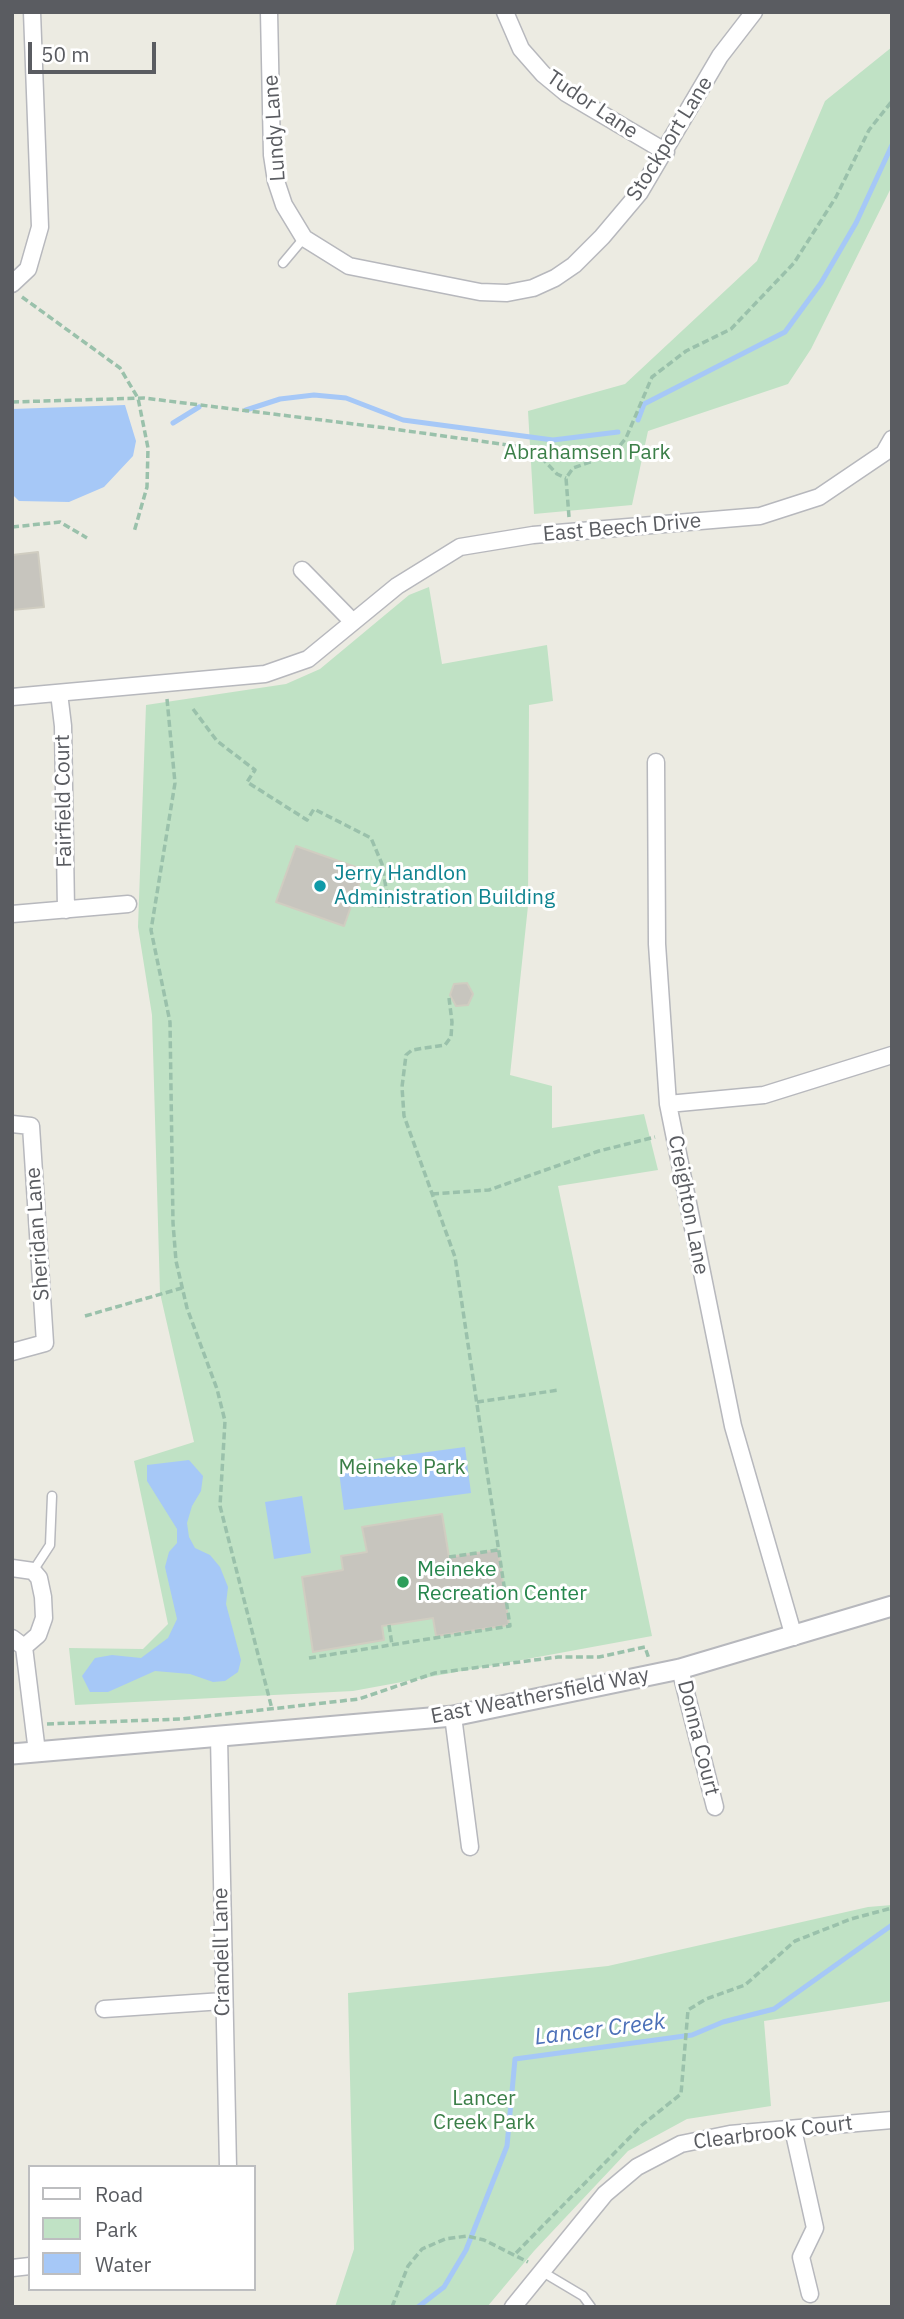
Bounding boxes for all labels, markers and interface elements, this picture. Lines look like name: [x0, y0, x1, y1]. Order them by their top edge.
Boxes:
scale bar: [32, 28, 159, 72]
text: 50 m: [41, 40, 90, 68]
street label: Tudor Lane: [542, 65, 642, 145]
street label: Stockport Lane: [622, 72, 718, 206]
street label: Lundy Lane: [259, 74, 291, 182]
park label: Abrahamsen Park: [503, 440, 671, 466]
street label: East Beech Drive: [542, 509, 702, 547]
street label: Fairfield Court: [50, 734, 78, 868]
place label: Jerry Handlon Administration Building: [334, 861, 555, 911]
marker: Jerry Handlon Administration Building: [312, 878, 328, 894]
street label: Creighton Lane: [662, 1133, 714, 1277]
street label: Sheridan Lane: [21, 1166, 55, 1302]
park label: Meineke Park: [339, 1455, 465, 1481]
place label: Meineke Recreation Center: [417, 1557, 587, 1607]
marker: Meineke Recreation Center: [395, 1574, 411, 1590]
street label: East Weathersfield Way: [429, 1662, 651, 1730]
street label: Donna Court: [672, 1678, 724, 1798]
street label: Crandell Lane: [208, 1887, 236, 2017]
water label: Lancer Creek: [533, 2008, 667, 2052]
park label: Lancer Creek Park: [433, 2086, 535, 2136]
street label: Clearbrook Court: [692, 2111, 854, 2155]
legend: [28, 2165, 256, 2291]
text: Road: [95, 2180, 143, 2208]
text: Park: [95, 2215, 138, 2243]
text: Water: [95, 2250, 151, 2278]

